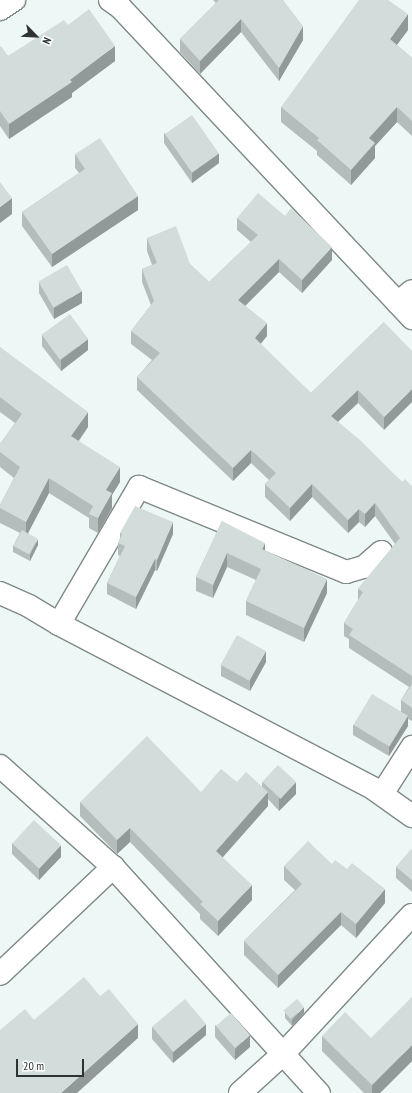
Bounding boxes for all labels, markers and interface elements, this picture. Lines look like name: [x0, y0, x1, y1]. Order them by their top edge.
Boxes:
north arrow: [16, 16, 56, 56]
text: N: [39, 35, 55, 46]
scale bar: [18, 1051, 86, 1077]
text: 20 m: [23, 1058, 44, 1073]

